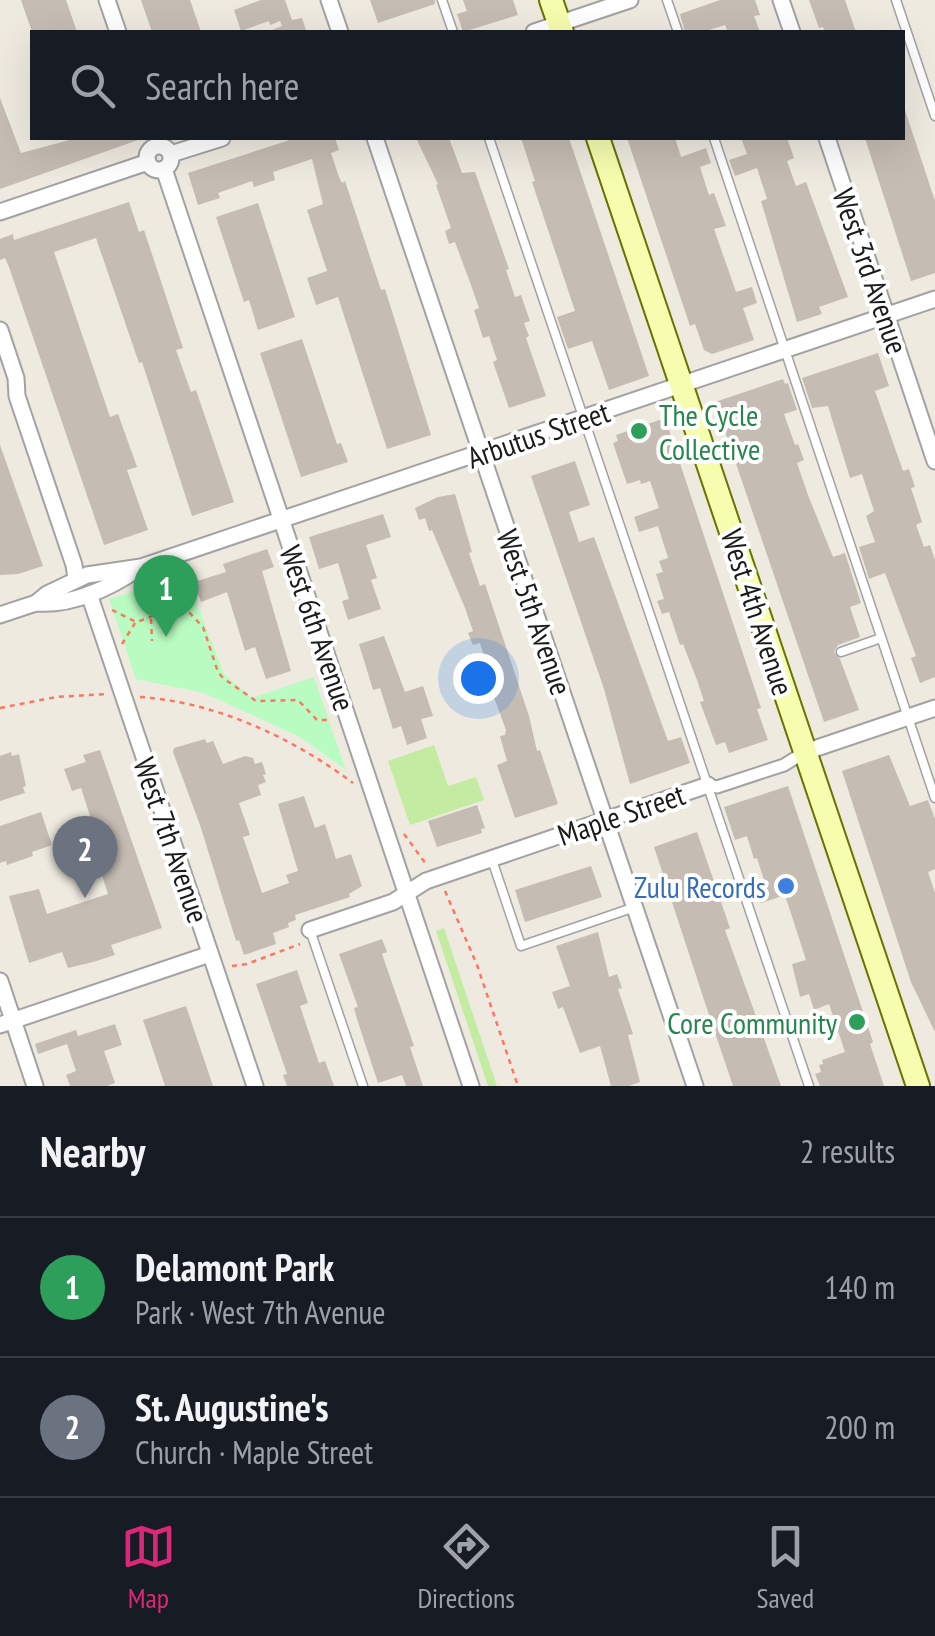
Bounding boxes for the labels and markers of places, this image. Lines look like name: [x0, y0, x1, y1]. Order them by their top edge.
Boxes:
place label: The Cycle Collective: [659, 395, 760, 468]
marker: The Cycle Collective: [628, 420, 650, 442]
pin: 1: [134, 554, 198, 637]
pin: 2: [52, 816, 118, 898]
place label: Zulu Records: [634, 867, 766, 906]
marker: Zulu Records: [775, 875, 797, 897]
place label: Core Community: [667, 1003, 838, 1042]
marker: Core Community: [846, 1011, 868, 1033]

